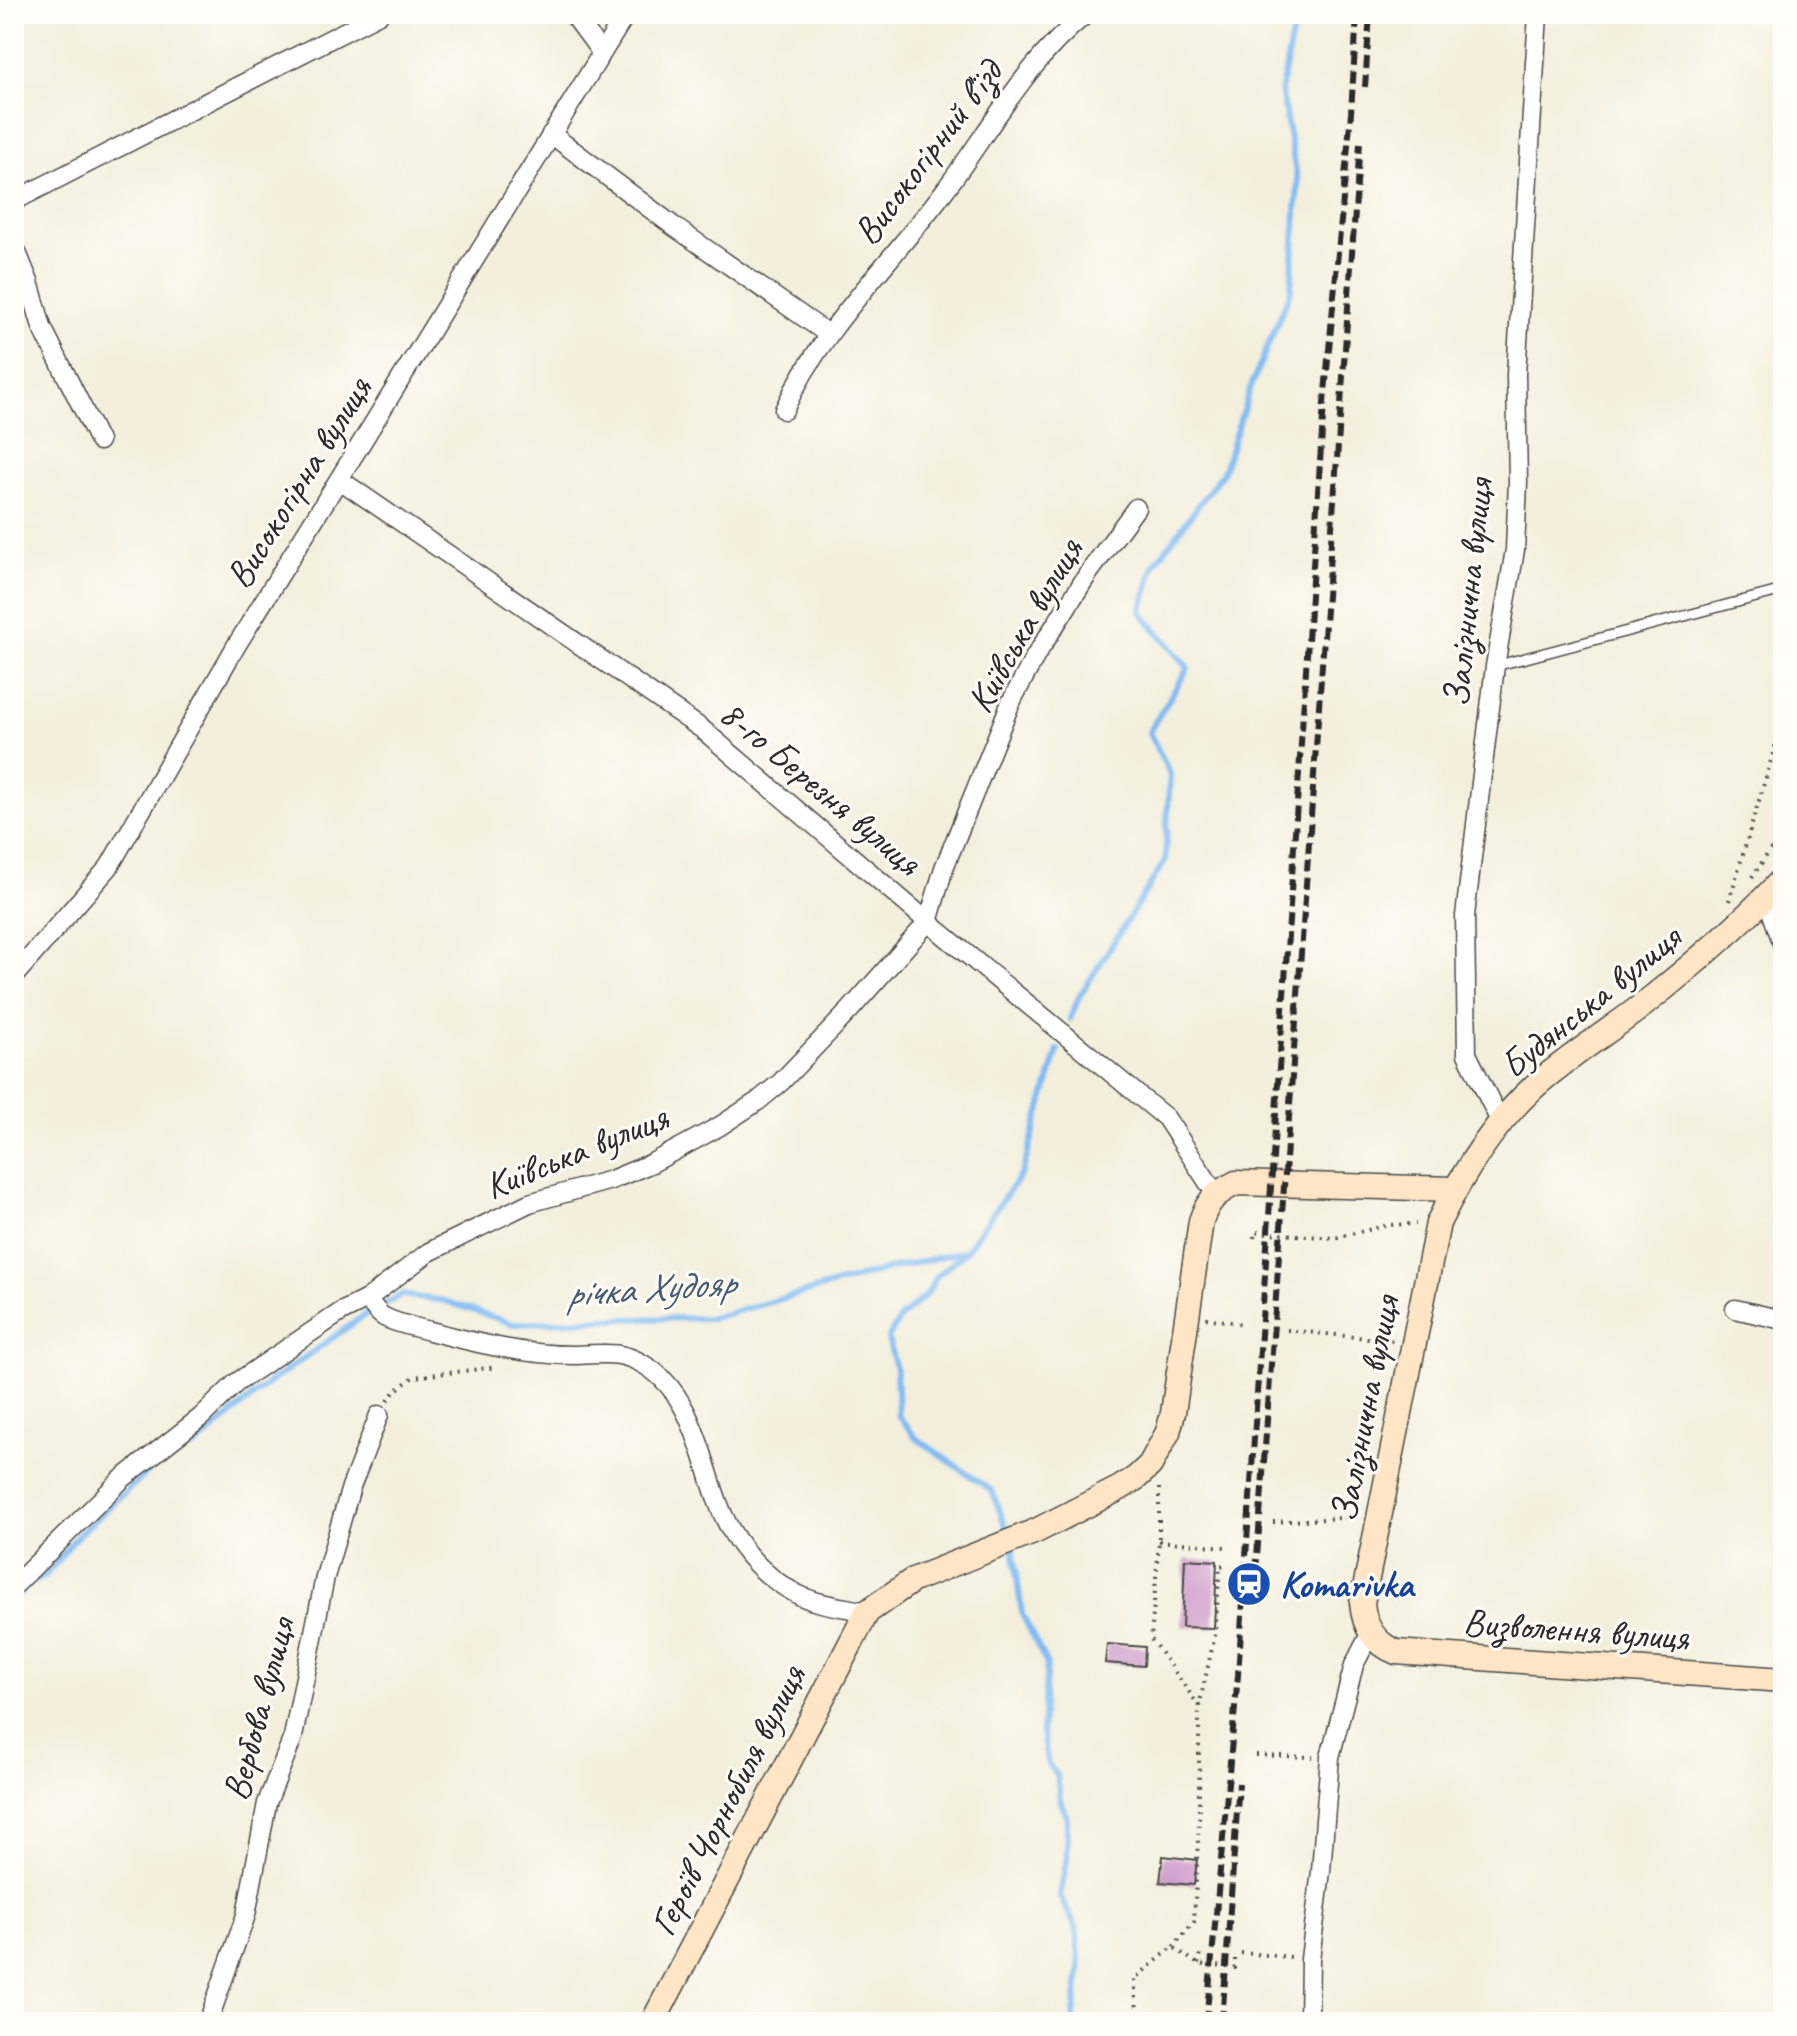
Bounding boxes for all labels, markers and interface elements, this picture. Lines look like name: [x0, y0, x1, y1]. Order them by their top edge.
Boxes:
street label: Високогірний в'їзд: [843, 48, 1014, 254]
street label: Високогірна вулиця: [215, 367, 383, 596]
street label: Залізнична вулиця: [1432, 474, 1503, 709]
street label: Київська вулиця: [956, 529, 1094, 721]
street label: 8-го Березня вулиця: [710, 689, 932, 886]
street label: Будянська вулиця: [1490, 912, 1692, 1089]
street label: Київська вулиця: [478, 1093, 676, 1209]
water label: річка Худояр: [563, 1257, 741, 1319]
street label: Залізнична вулиця: [1320, 1289, 1410, 1526]
station icon: Komarivka: [1225, 1560, 1273, 1608]
place label: Komarivka: [1280, 1561, 1416, 1608]
street label: Визволення вулиця: [1462, 1598, 1691, 1661]
street label: Вербова вулиця: [212, 1610, 306, 1805]
street label: Героїв Чорнобиля вулиця: [639, 1656, 816, 1943]

